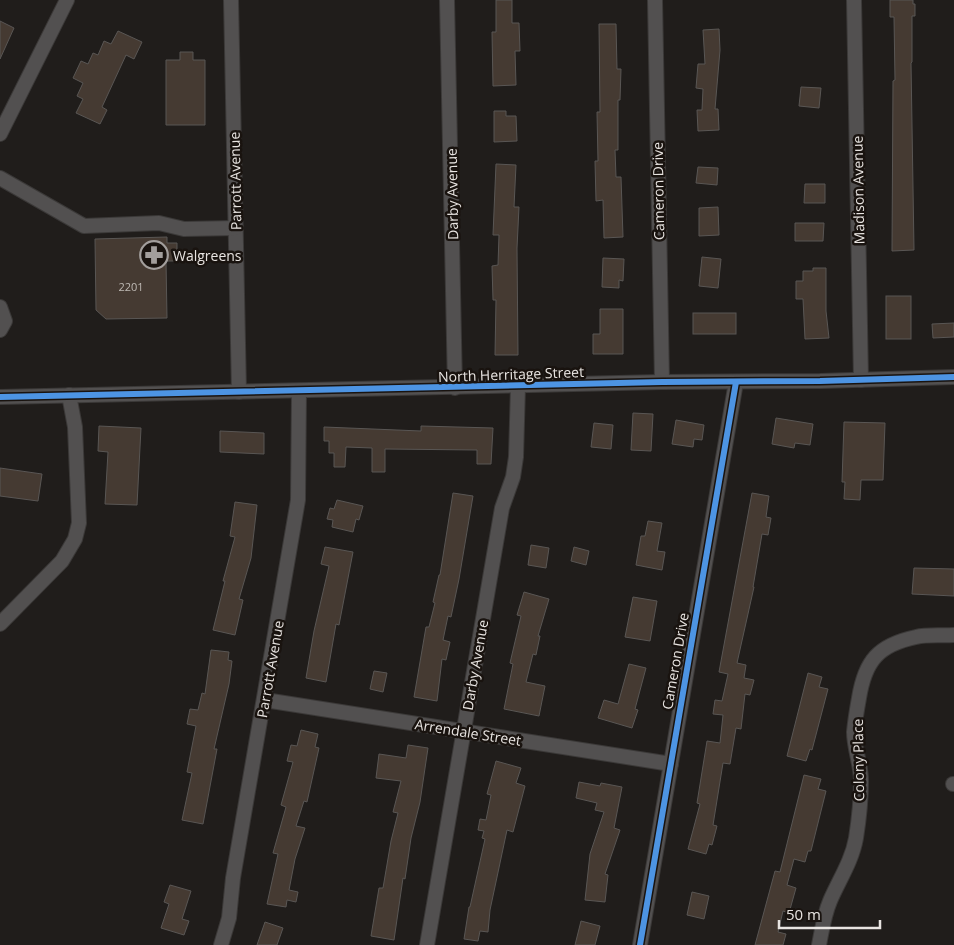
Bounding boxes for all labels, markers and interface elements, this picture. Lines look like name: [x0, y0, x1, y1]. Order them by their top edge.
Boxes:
street label: Parrott Avenue: [225, 131, 245, 230]
street label: Madison Avenue: [848, 135, 868, 244]
street label: Cameron Drive: [648, 142, 668, 240]
street label: Darby Avenue: [442, 148, 462, 240]
pharmacy icon: Walgreens: [139, 240, 169, 270]
place label: Walgreens: [173, 246, 242, 265]
house number: 2201: [118, 279, 144, 294]
street label: North Herritage Street: [438, 362, 584, 386]
street label: Cameron Drive: [657, 611, 693, 711]
street label: Darby Avenue: [458, 618, 492, 712]
street label: Parrott Avenue: [252, 619, 288, 719]
street label: Arrendale Street: [414, 714, 522, 750]
street label: Colony Place: [848, 718, 868, 802]
scale bar: [779, 898, 880, 930]
text: 50 m: [786, 904, 821, 924]

